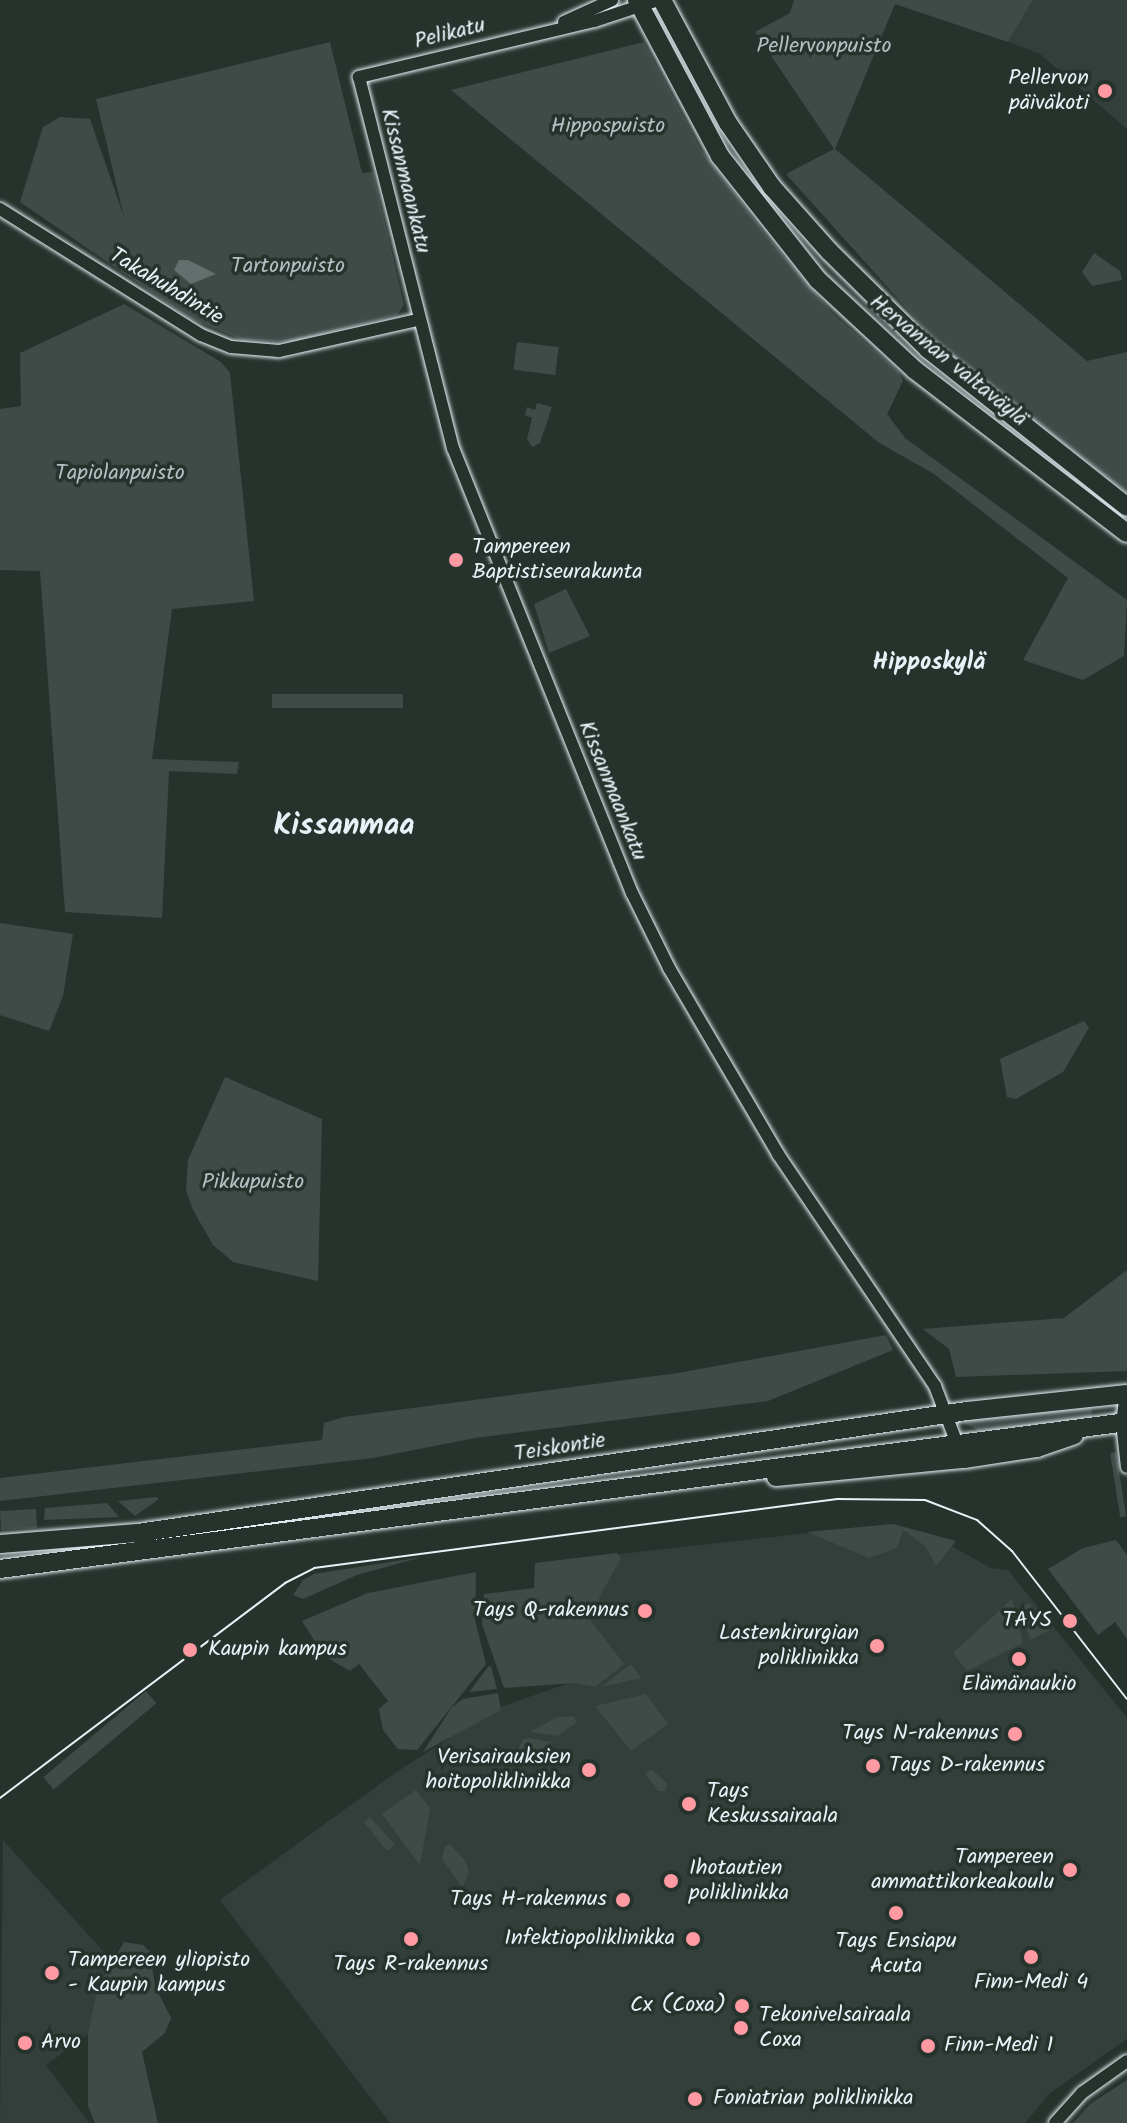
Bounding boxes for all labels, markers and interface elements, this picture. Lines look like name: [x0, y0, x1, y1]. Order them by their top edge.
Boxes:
street label: Pelikatu: [412, 12, 488, 56]
park label: Pellervonpuisto: [757, 34, 891, 60]
place label: Pellervon päiväkoti: [1008, 65, 1089, 116]
marker: Pellervon päiväkoti: [1096, 82, 1114, 100]
street label: Kissanmaankatu: [374, 106, 436, 256]
park label: Hippospuisto: [551, 114, 665, 140]
street label: Takahuhdintie: [104, 243, 228, 331]
park label: Tartonpuisto: [231, 254, 345, 280]
street label: Hervannan valtaväylä: [864, 289, 1032, 433]
park label: Tapiolanpuisto: [55, 461, 185, 487]
place label: Tampereen Baptistiseurakunta: [472, 534, 643, 586]
marker: Tampereen Baptistiseurakunta: [447, 551, 465, 569]
district label: Hipposkylä: [873, 649, 985, 677]
street label: Kissanmaankatu: [572, 717, 652, 865]
district label: Kissanmaa: [274, 808, 414, 844]
park label: Pikkupuisto: [202, 1170, 304, 1196]
street label: Teiskontie: [513, 1428, 607, 1468]
place label: Tays Q-rakennus: [473, 1598, 629, 1624]
marker: Tays Q-rakennus: [636, 1602, 654, 1620]
place label: TAYS: [1003, 1608, 1052, 1634]
marker: TAYS: [1059, 1610, 1081, 1632]
place label: Lastenkirurgian poliklinikka: [719, 1620, 859, 1672]
marker: Lastenkirurgian poliklinikka: [866, 1635, 888, 1657]
place label: Kaupin kampus: [208, 1637, 347, 1663]
marker: Kaupin kampus: [179, 1639, 201, 1661]
marker: Elämänaukio: [1010, 1650, 1028, 1668]
place label: Elämänaukio: [962, 1672, 1076, 1698]
place label: Tays N-rakennus: [842, 1721, 999, 1747]
marker: Tays N-rakennus: [1006, 1725, 1024, 1743]
place label: Verisairauksien hoitopoliklinikka: [426, 1744, 571, 1796]
place label: Tays D-rakennus: [889, 1753, 1045, 1779]
marker: Tays D-rakennus: [864, 1757, 882, 1775]
marker: Verisairauksien hoitopoliklinikka: [578, 1759, 600, 1781]
place label: Tays Keskussairaala: [707, 1778, 838, 1830]
marker: Tays Keskussairaala: [678, 1793, 700, 1815]
place label: Tampereen ammattikorkeakoulu: [871, 1844, 1054, 1896]
place label: Ihotautien poliklinikka: [689, 1855, 789, 1906]
marker: Tampereen ammattikorkeakoulu: [1061, 1861, 1079, 1879]
marker: Ihotautien poliklinikka: [660, 1870, 682, 1892]
place label: Tays H-rakennus: [450, 1887, 607, 1913]
marker: Tays H-rakennus: [614, 1891, 632, 1909]
marker: Tays Ensiapu Acuta: [885, 1902, 907, 1924]
place label: Infektiopoliklinikka: [504, 1926, 675, 1952]
marker: Infektiopoliklinikka: [682, 1928, 704, 1950]
place label: Tays Ensiapu Acuta: [835, 1928, 957, 1980]
marker: Tays R-rakennus: [402, 1930, 420, 1948]
place label: Tampereen yliopisto - Kaupin kampus: [68, 1947, 250, 1998]
marker: Finn-Medi 4: [1022, 1948, 1040, 1966]
place label: Tays R-rakennus: [334, 1952, 488, 1978]
marker: Tampereen yliopisto - Kaupin kampus: [43, 1964, 61, 1982]
place label: Finn-Medi 4: [974, 1970, 1088, 1996]
place label: Cx (Coxa): [630, 1993, 726, 2019]
marker: Cx (Coxa): [733, 1997, 751, 2015]
place label: Tekonivelsairaala Coxa: [759, 2002, 911, 2054]
marker: Tekonivelsairaala Coxa: [730, 2017, 752, 2039]
place label: Arvo: [41, 2030, 81, 2056]
place label: Finn-Medi 1: [944, 2033, 1053, 2059]
marker: Arvo: [16, 2034, 34, 2052]
marker: Finn-Medi 1: [919, 2037, 937, 2055]
place label: Foniatrian poliklinikka: [713, 2086, 914, 2112]
marker: Foniatrian poliklinikka: [684, 2088, 706, 2110]

